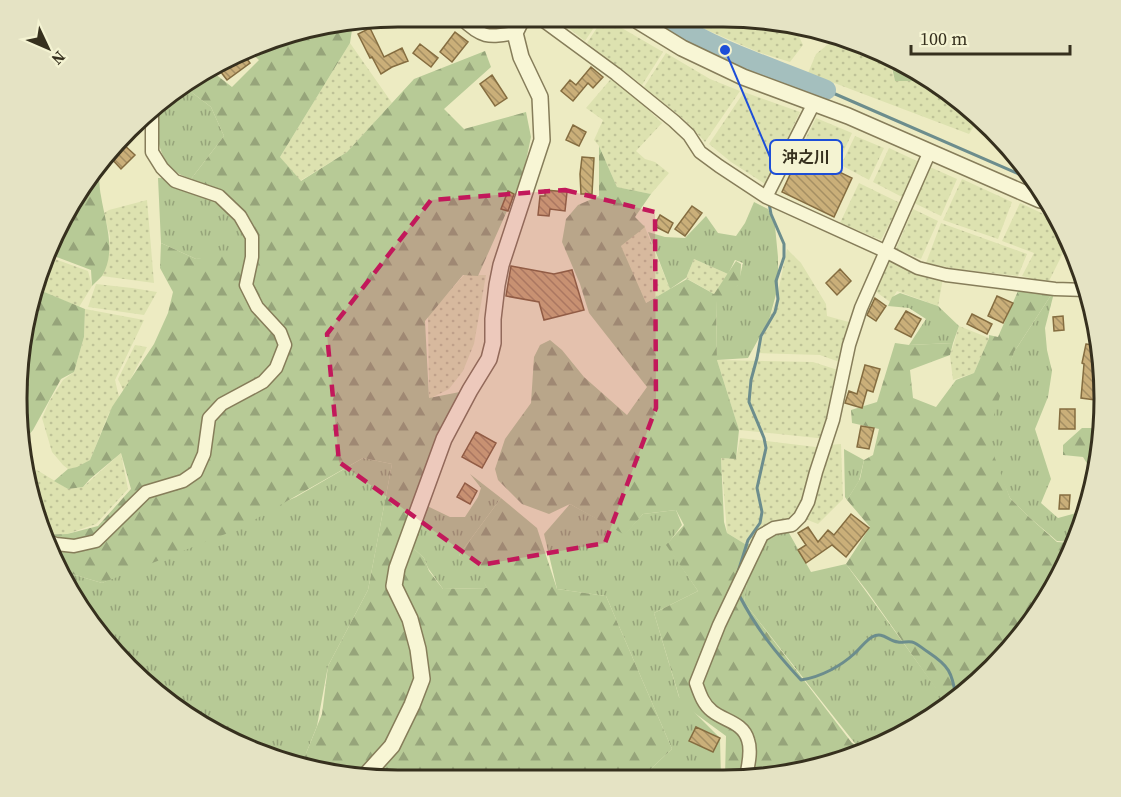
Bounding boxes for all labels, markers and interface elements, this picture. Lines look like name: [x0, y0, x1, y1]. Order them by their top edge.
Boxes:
north arrow: [18, 18, 78, 78]
scale bar: [911, 18, 1070, 56]
text: 100 m: [920, 26, 967, 51]
text: N: [47, 47, 71, 71]
callout: 沖之川: [770, 140, 842, 174]
text: 沖之川: [782, 146, 830, 168]

